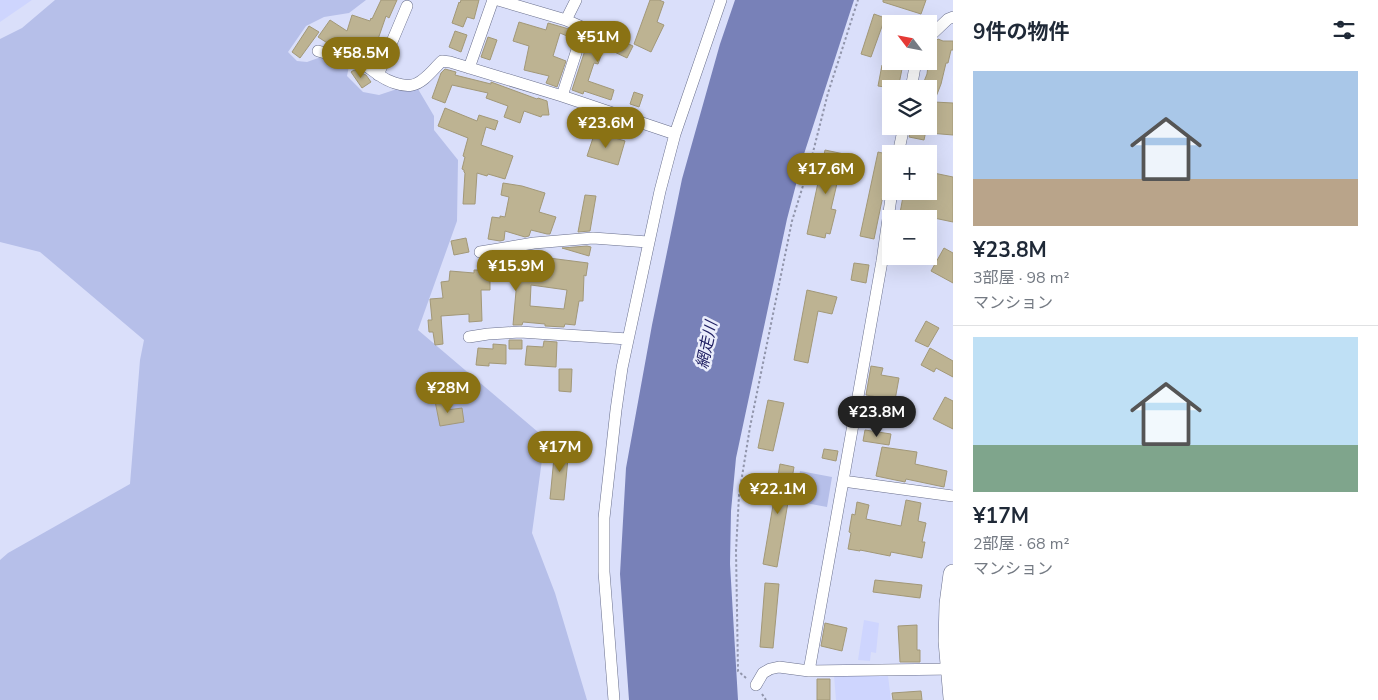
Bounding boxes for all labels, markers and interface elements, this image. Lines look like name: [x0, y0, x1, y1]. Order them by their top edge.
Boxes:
north arrow: [882, 15, 938, 70]
map controls: [882, 15, 937, 265]
icon: filters: [1330, 16, 1358, 44]
text: 9件の物件: [973, 18, 1070, 46]
pin: ¥51M: [568, 20, 628, 63]
text: ¥51M: [577, 26, 619, 48]
pin: ¥58.5M: [320, 36, 402, 79]
text: ¥58.5M: [333, 42, 389, 64]
button: layers: [882, 80, 937, 135]
icon: home: [1121, 104, 1211, 194]
pin: ¥23.6M: [565, 106, 647, 149]
text: ¥23.6M: [578, 112, 634, 134]
button: +: [882, 145, 937, 200]
pin: ¥17.6M: [785, 152, 867, 195]
text: ¥17.6M: [798, 158, 854, 180]
button: −: [882, 210, 937, 265]
text: ¥23.8M: [973, 236, 1047, 264]
pin: ¥15.9M: [475, 250, 557, 292]
text: ¥15.9M: [488, 255, 544, 277]
text: 3部屋 · 98 m²: [973, 267, 1070, 289]
text: マンション: [973, 292, 1053, 314]
water label: 網走川: [691, 317, 723, 371]
icon: home: [1121, 369, 1211, 459]
pin: ¥28M: [418, 372, 478, 414]
text: ¥28M: [427, 377, 469, 399]
pin: ¥23.8M: [836, 396, 918, 438]
text: ¥23.8M: [849, 401, 905, 423]
pin: ¥17M: [530, 430, 590, 473]
text: ¥17M: [539, 436, 581, 458]
pin: ¥22.1M: [737, 472, 819, 515]
text: ¥22.1M: [750, 478, 806, 500]
text: ¥17M: [973, 502, 1029, 530]
text: 2部屋 · 68 m²: [973, 533, 1070, 555]
text: マンション: [973, 558, 1053, 580]

